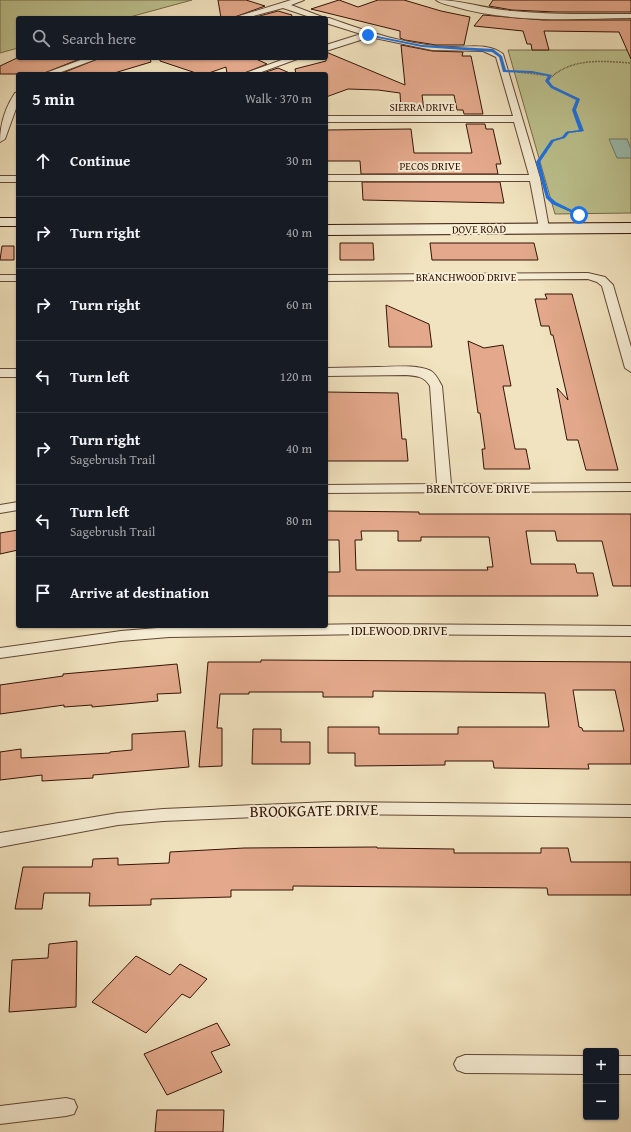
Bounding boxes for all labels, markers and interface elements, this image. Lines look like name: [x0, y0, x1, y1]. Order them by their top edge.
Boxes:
search box: [16, 16, 328, 60]
route end: [359, 26, 377, 44]
icon: search: [30, 27, 52, 49]
text: Search here: [62, 28, 136, 49]
text: 5 min: [32, 86, 74, 111]
text: Walk · 370 m: [245, 89, 312, 108]
street label: SIERRA DRIVE: [389, 99, 455, 115]
icon: ahead: [32, 150, 54, 172]
text: Continue: [70, 150, 131, 171]
text: 30 m: [286, 151, 312, 170]
street label: PECOS DRIVE: [399, 158, 461, 174]
route start: [570, 206, 588, 224]
street label: DOVE ROAD: [452, 221, 507, 237]
icon: right: [32, 222, 54, 244]
text: Turn right: [70, 222, 141, 243]
text: 40 m: [286, 223, 312, 242]
street label: BRANCHWOOD DRIVE: [416, 269, 517, 285]
icon: right: [32, 294, 54, 316]
text: Turn right: [70, 294, 141, 315]
text: 60 m: [286, 295, 312, 314]
icon: left: [32, 366, 54, 388]
text: Turn left: [70, 366, 129, 387]
text: 120 m: [280, 367, 312, 386]
text: Turn right: [70, 429, 141, 450]
icon: right: [32, 438, 54, 460]
text: 40 m: [286, 439, 312, 458]
text: Sagebrush Trail: [70, 450, 155, 469]
street label: BRENTCOVE DRIVE: [426, 479, 531, 498]
text: Turn left: [70, 501, 129, 522]
icon: left: [32, 510, 54, 532]
text: 80 m: [286, 511, 312, 530]
text: Sagebrush Trail: [70, 522, 155, 541]
icon: arrive: [32, 582, 54, 604]
text: Arrive at destination: [70, 582, 209, 603]
street label: IDLEWOOD DRIVE: [351, 621, 448, 640]
street label: BROOKGATE DRIVE: [250, 797, 378, 823]
map controls: [583, 1048, 619, 1120]
button: +: [583, 1048, 619, 1084]
button: −: [583, 1084, 619, 1120]

